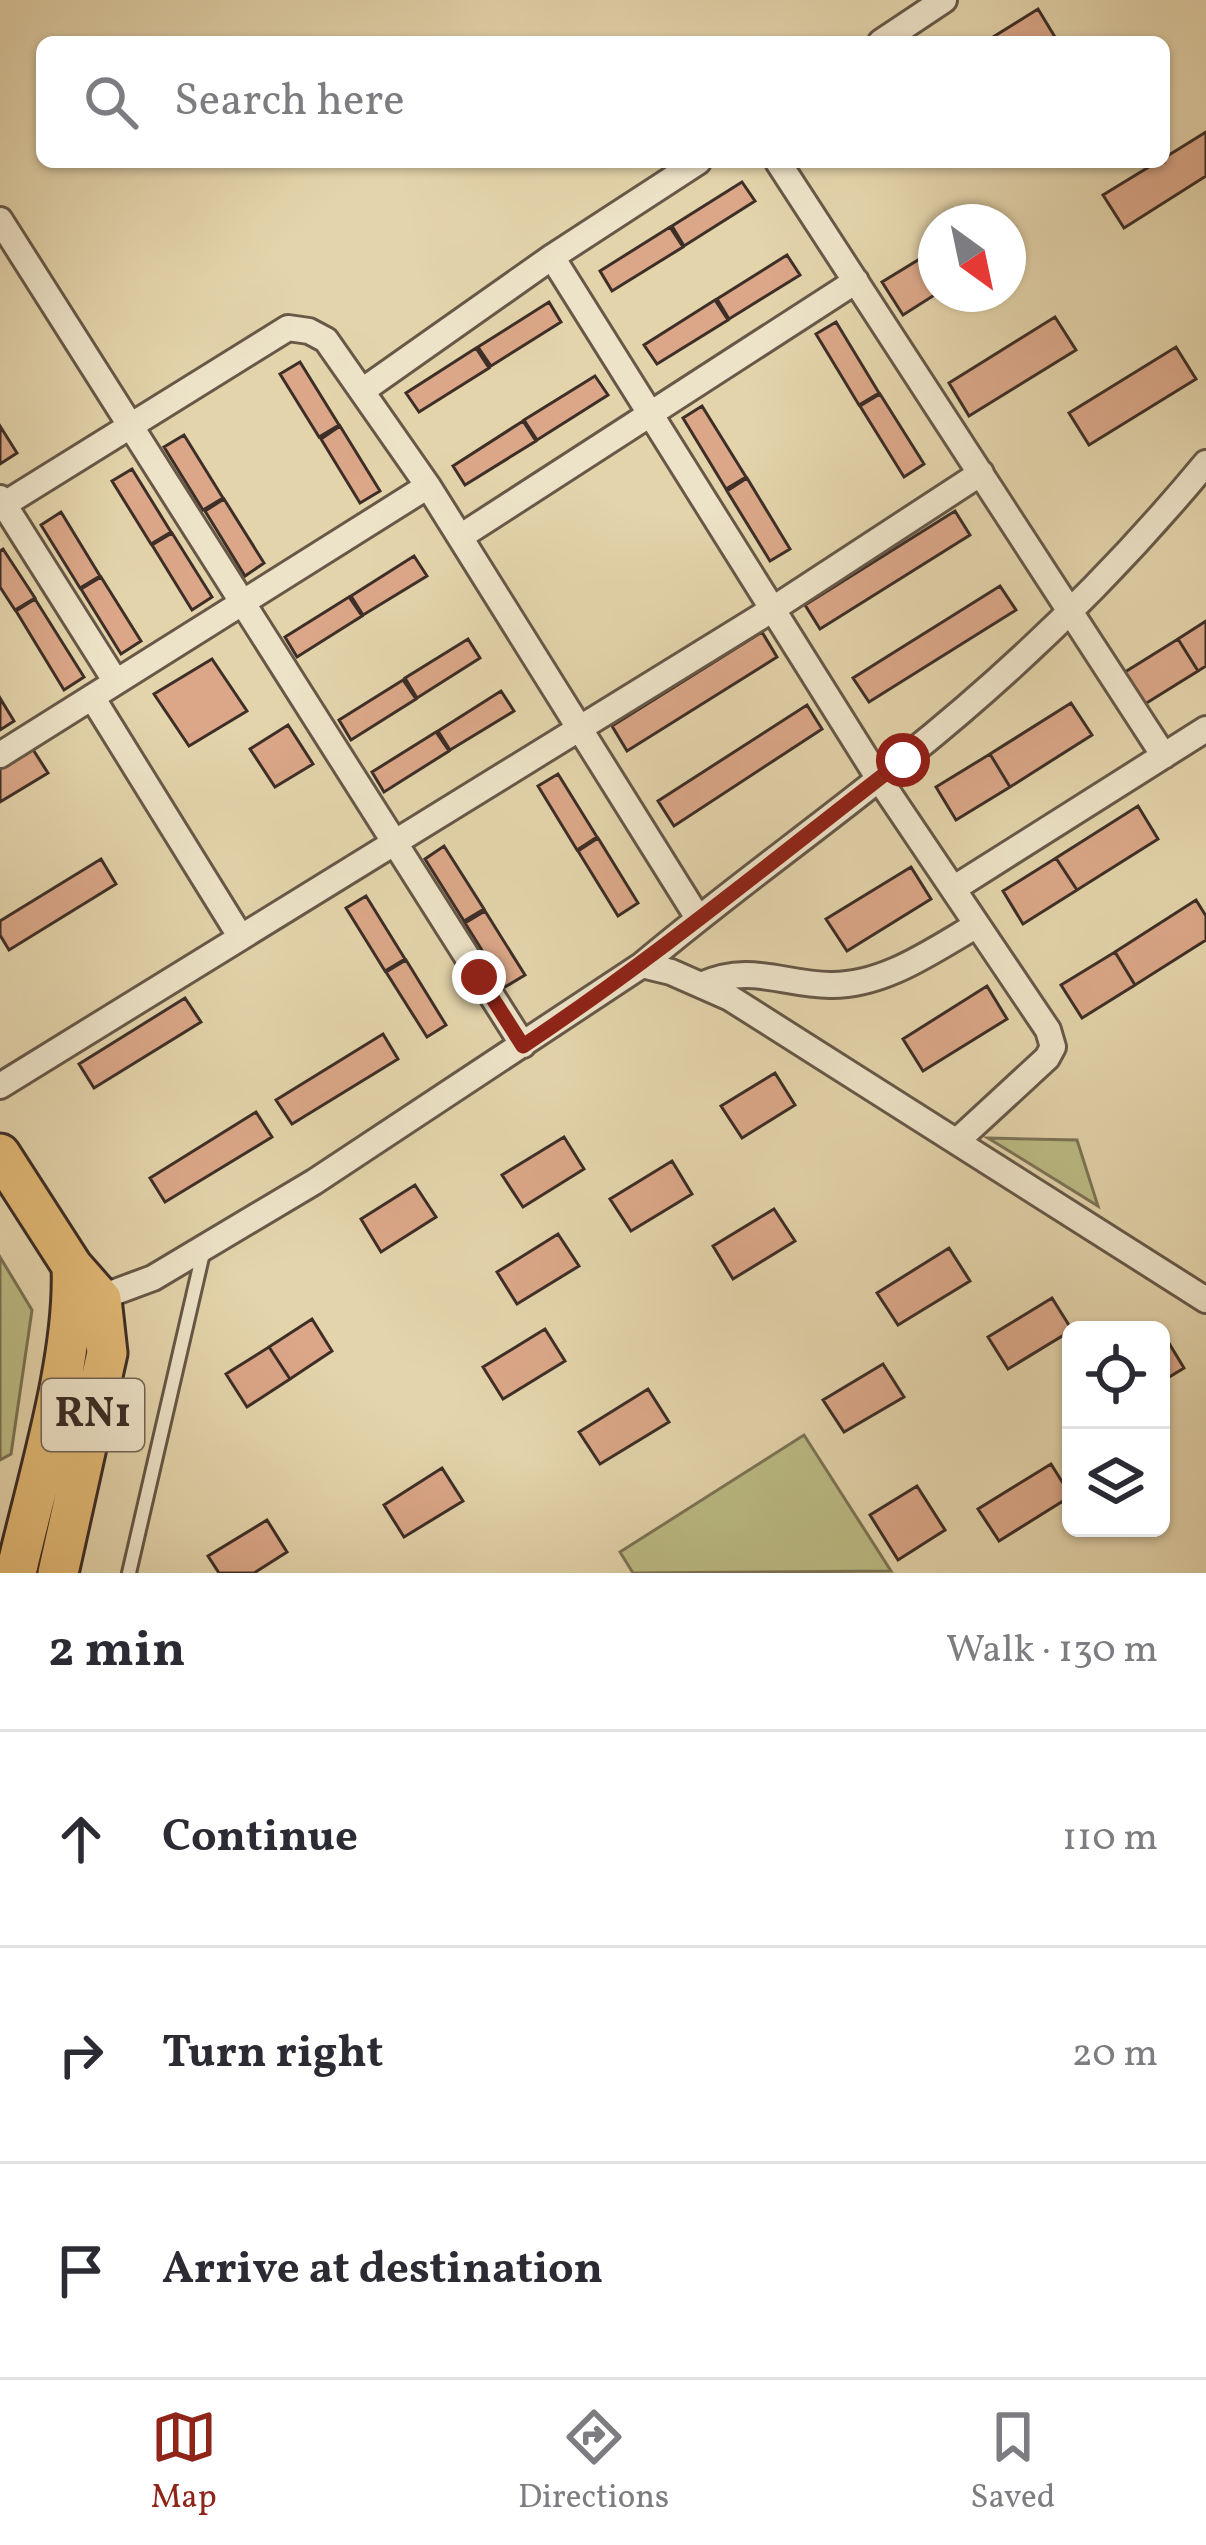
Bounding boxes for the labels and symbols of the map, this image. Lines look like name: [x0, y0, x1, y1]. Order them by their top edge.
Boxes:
north arrow: [918, 204, 1026, 312]
route start: [876, 733, 930, 787]
route end: [452, 950, 506, 1004]
road number: RN1: [42, 1379, 144, 1451]

